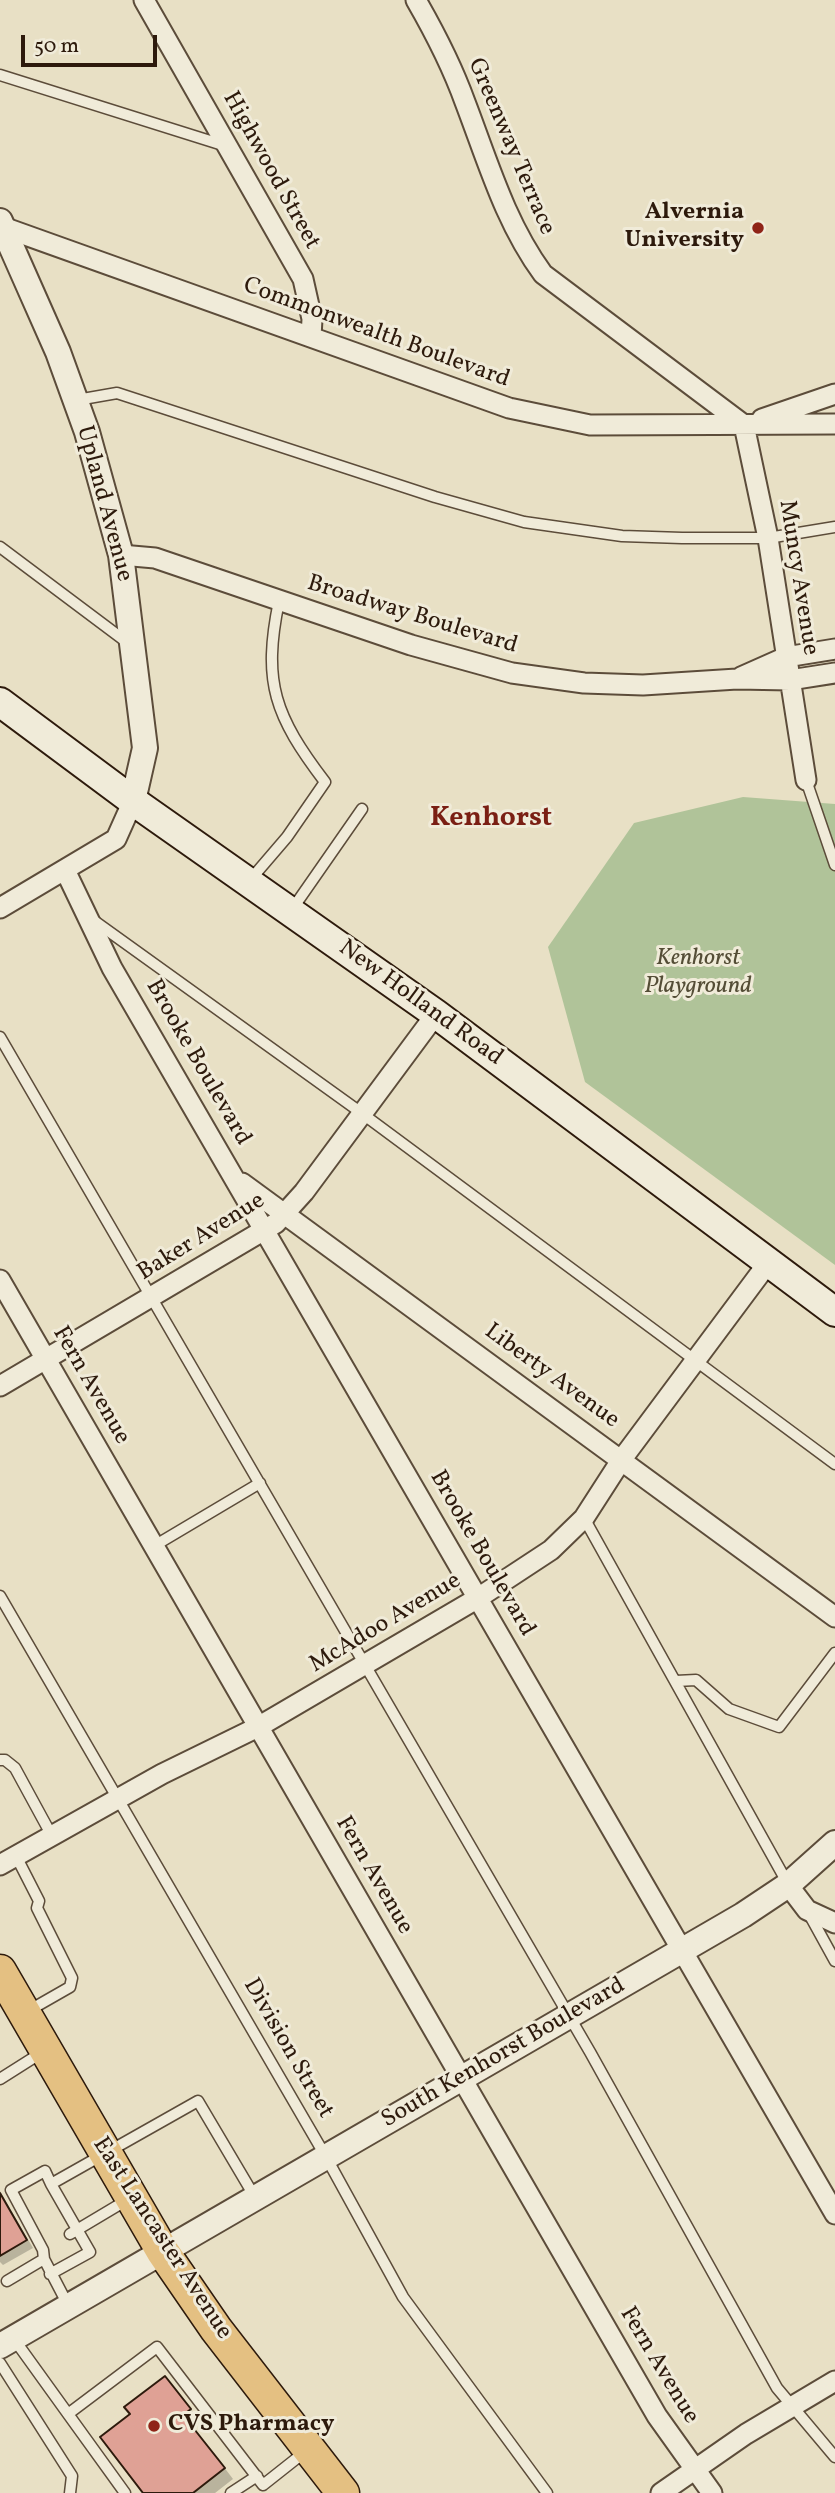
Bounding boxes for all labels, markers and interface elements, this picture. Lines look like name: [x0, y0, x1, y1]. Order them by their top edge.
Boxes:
scale bar: [24, 21, 161, 65]
text: 50 m: [34, 32, 79, 61]
street label: Greenway Terrace: [460, 54, 560, 240]
street label: Highwood Street: [215, 87, 325, 255]
place label: Alvernia University: [625, 200, 744, 256]
marker: Alvernia University: [750, 220, 766, 236]
street label: Commonwealth Boulevard: [239, 272, 513, 396]
street label: Upland Avenue: [68, 423, 138, 585]
street label: Muncy Avenue: [771, 498, 823, 658]
street label: Broadway Boulevard: [303, 570, 521, 662]
district label: Kenhorst: [430, 803, 552, 837]
street label: New Holland Road: [332, 935, 508, 1073]
park label: Kenhorst Playground: [644, 946, 752, 1002]
street label: Brooke Boulevard: [138, 975, 256, 1151]
street label: Baker Avenue: [133, 1188, 271, 1288]
street label: Liberty Avenue: [478, 1318, 624, 1436]
street label: Fern Avenue: [45, 1322, 135, 1450]
street label: Brooke Boulevard: [422, 1466, 540, 1642]
street label: McAdoo Avenue: [305, 1568, 467, 1680]
street label: Fern Avenue: [328, 1812, 418, 1940]
street label: South Kenhorst Boulevard: [377, 1972, 631, 2136]
street label: Division Street: [235, 1974, 339, 2124]
street label: East Lancaster Avenue: [85, 2132, 237, 2346]
street label: Fern Avenue: [612, 2302, 704, 2430]
place label: CVS Pharmacy: [168, 2412, 334, 2440]
marker: CVS Pharmacy: [146, 2418, 162, 2434]

